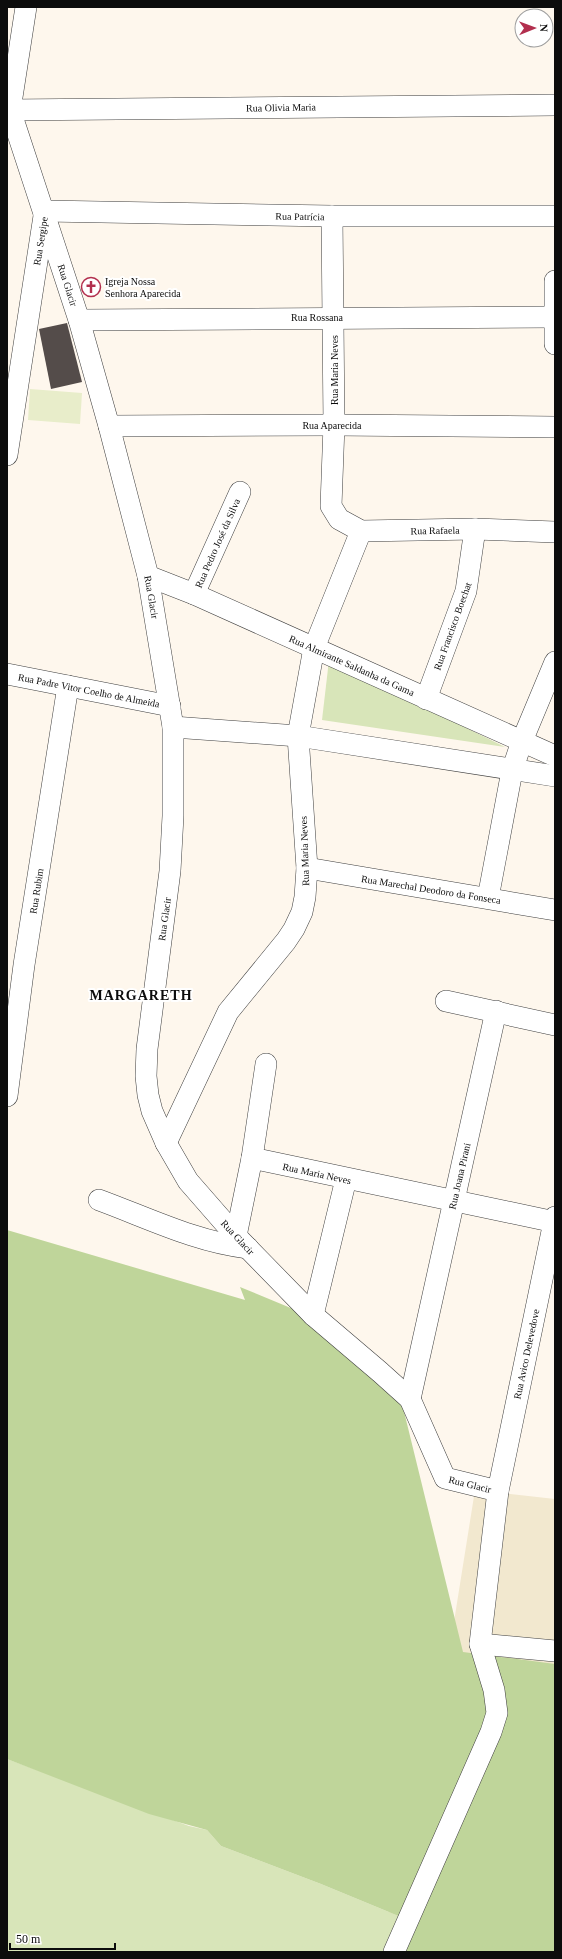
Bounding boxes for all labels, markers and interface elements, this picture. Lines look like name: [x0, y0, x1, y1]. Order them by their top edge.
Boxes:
north arrow: [514, 8, 554, 48]
text: N: [538, 24, 550, 32]
street label: Rua Olivia Maria: [246, 101, 317, 114]
street label: Rua Patrícia: [275, 211, 325, 222]
street label: Rua Sergipe: [31, 215, 50, 266]
street label: Rua Glacir: [56, 263, 80, 308]
church icon: Igreja Nossa Senhora Aparecida: [80, 276, 102, 298]
place label: Igreja Nossa Senhora Aparecida: [105, 276, 181, 299]
street label: Rua Rossana: [291, 312, 344, 323]
street label: Rua Maria Neves: [329, 335, 340, 405]
street label: Rua Aparecida: [302, 420, 362, 431]
street label: Rua Pedro José da Silva: [193, 496, 242, 590]
street label: Rua Rafaela: [410, 525, 460, 536]
street label: Rua Glacir: [142, 575, 161, 620]
street label: Rua Francisco Boechat: [431, 581, 474, 672]
street label: Rua Almirante Saldanha da Gama: [287, 633, 417, 698]
street label: Rua Padre Vitor Coelho de Almeida: [17, 671, 161, 710]
street label: Rua Maria Neves: [298, 816, 311, 886]
street label: Rua Rubim: [27, 867, 46, 915]
street label: Rua Marechal Deodoro da Fonseca: [360, 873, 502, 906]
street label: Rua Glacir: [156, 896, 173, 941]
district label: MARGARETH: [89, 988, 193, 1003]
street label: Rua Joana Pirani: [447, 1142, 473, 1210]
street label: Rua Maria Neves: [282, 1161, 352, 1186]
street label: Rua Glacir: [219, 1218, 257, 1258]
street label: Rua Avico Delevedove: [512, 1307, 542, 1400]
street label: Rua Glacir: [447, 1474, 493, 1495]
scale bar: [10, 1925, 115, 1951]
text: 50 m: [16, 1932, 41, 1946]

